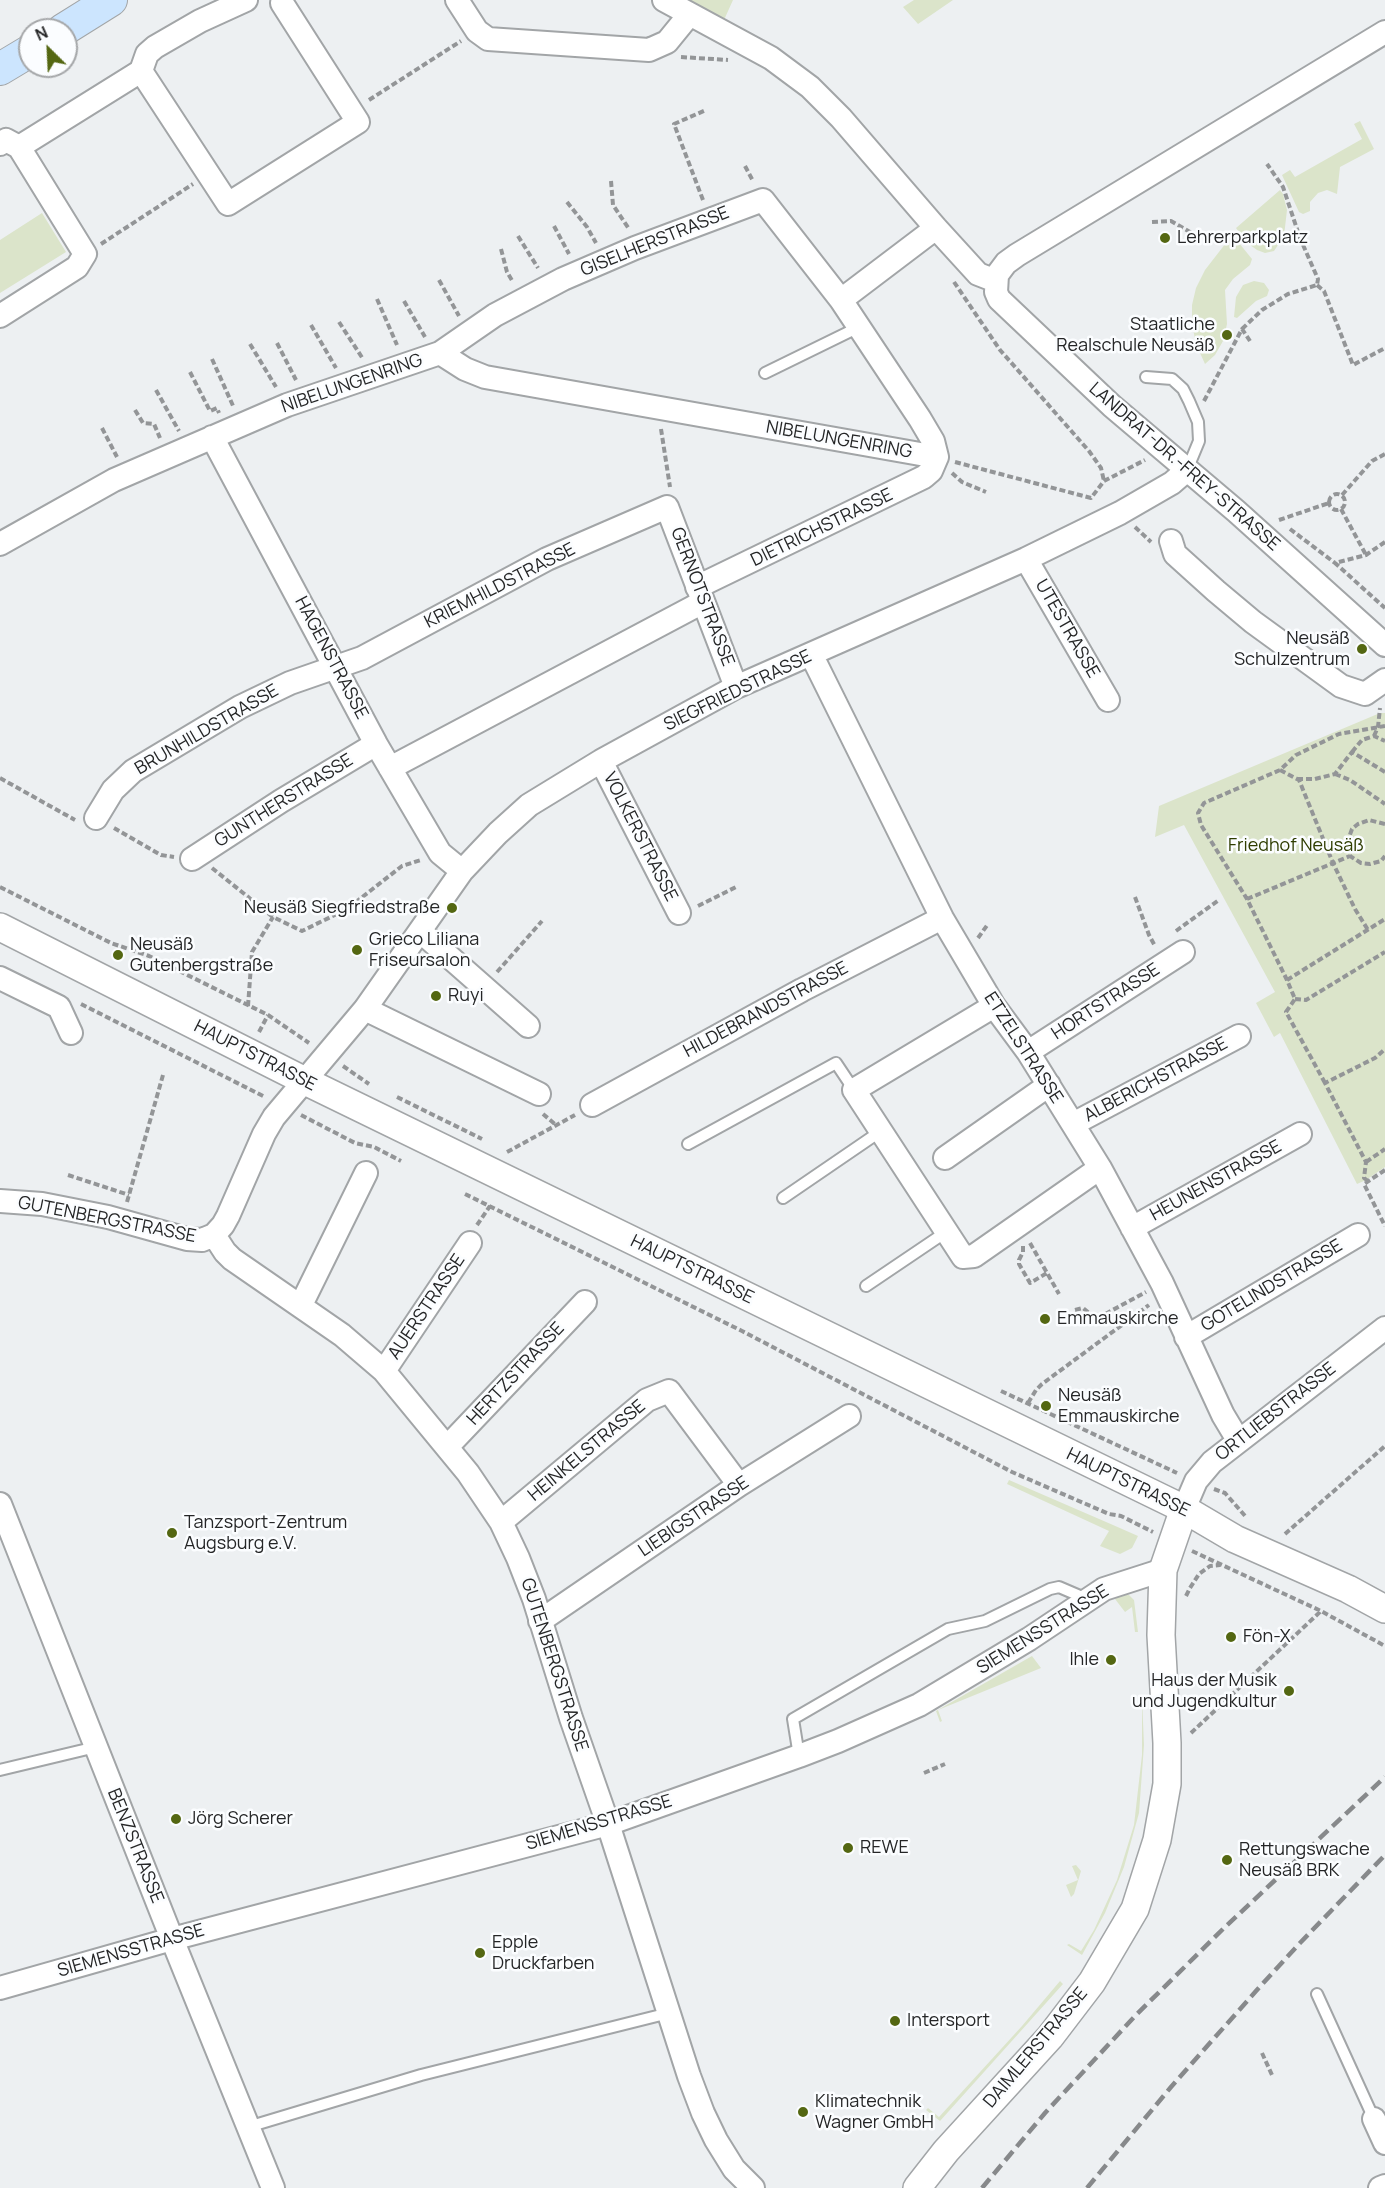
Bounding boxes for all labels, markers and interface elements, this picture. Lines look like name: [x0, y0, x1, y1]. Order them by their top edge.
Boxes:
north arrow: [18, 18, 78, 78]
text: N: [32, 21, 51, 46]
street label: GISELHERSTRASSE: [578, 202, 732, 282]
place label: Lehrerparkplatz: [1177, 227, 1308, 249]
marker: Lehrerparkplatz: [1158, 231, 1172, 245]
place label: Staatliche Realschule Neusäß: [1056, 314, 1215, 356]
marker: Staatliche Realschule Neusäß: [1220, 328, 1234, 342]
street label: NIBELUNGENRING: [279, 350, 425, 418]
street label: LANDRAT-DR.-FREY-STRASSE: [1084, 378, 1284, 556]
street label: NIBELUNGENRING: [764, 417, 914, 463]
street label: DIETRICHSTRASSE: [748, 484, 896, 572]
street label: GERNOTSTRASSE: [666, 525, 738, 669]
street label: KRIEMHILDSTRASSE: [421, 539, 579, 633]
street label: UTESTRASSE: [1030, 576, 1104, 682]
street label: HAGENSTRASSE: [290, 593, 372, 723]
place label: Neusäß Schulzentrum: [1234, 628, 1350, 670]
marker: Neusäß Schulzentrum: [1355, 642, 1369, 656]
street label: SIEGFRIEDSTRASSE: [661, 646, 815, 736]
street label: BRUNHILDSTRASSE: [131, 680, 283, 780]
street label: GUNTHERSTRASSE: [211, 750, 357, 852]
street label: VOLKERSTRASSE: [598, 769, 682, 905]
park label: Friedhof Neusäß: [1228, 835, 1364, 857]
place label: Neusäß Siegfriedstraße: [244, 897, 440, 919]
marker: Neusäß Siegfriedstraße: [445, 901, 459, 915]
place label: Grieco Liliana Friseursalon: [369, 929, 479, 972]
place label: Neusäß Gutenbergstraße: [130, 934, 273, 976]
marker: Grieco Liliana Friseursalon: [350, 943, 364, 957]
marker: Neusäß Gutenbergstraße: [111, 948, 125, 962]
street label: HILDEBRANDSTRASSE: [680, 957, 852, 1063]
street label: HORTSTRASSE: [1048, 959, 1164, 1045]
place label: Ruyi: [448, 985, 484, 1007]
street label: ETZELSTRASSE: [979, 988, 1067, 1108]
marker: Ruyi: [429, 989, 443, 1003]
street label: HAUPTSTRASSE: [190, 1016, 320, 1096]
street label: ALBERICHSTRASSE: [1080, 1033, 1232, 1127]
street label: HEUNENSTRASSE: [1146, 1136, 1286, 1226]
street label: GUTENBERGSTRASSE: [16, 1192, 198, 1248]
street label: HAUPTSTRASSE: [627, 1231, 757, 1309]
street label: GOTELINDSTRASSE: [1197, 1235, 1347, 1337]
street label: AUERSTRASSE: [384, 1250, 470, 1364]
place label: Emmauskirche: [1057, 1308, 1179, 1330]
marker: Emmauskirche: [1038, 1312, 1052, 1326]
street label: HERTZSTRASSE: [463, 1318, 569, 1430]
street label: ORTLIEBSTRASSE: [1212, 1358, 1340, 1466]
place label: Neusäß Emmauskirche: [1058, 1385, 1180, 1428]
street label: HEINKELSTRASSE: [524, 1396, 650, 1506]
marker: Neusäß Emmauskirche: [1039, 1399, 1053, 1413]
street label: HAUPTSTRASSE: [1063, 1444, 1193, 1522]
street label: LIEBIGSTRASSE: [635, 1472, 753, 1562]
place label: Tanzsport-Zentrum Augsburg e.V.: [184, 1512, 347, 1555]
marker: Tanzsport-Zentrum Augsburg e.V.: [165, 1526, 179, 1540]
street label: GUTENBERGSTRASSE: [516, 1576, 592, 1754]
street label: SIEMENSSTRASSE: [973, 1581, 1113, 1679]
place label: Fön-X: [1243, 1626, 1291, 1648]
marker: Fön-X: [1224, 1630, 1238, 1644]
place label: Ihle: [1069, 1649, 1099, 1671]
marker: Ihle: [1104, 1653, 1118, 1667]
place label: Haus der Musik und Jugendkultur: [1132, 1670, 1277, 1712]
marker: Haus der Musik und Jugendkultur: [1282, 1684, 1296, 1698]
street label: BENZSTRASSE: [102, 1786, 168, 1906]
street label: SIEMENSSTRASSE: [523, 1791, 675, 1855]
place label: Jörg Scherer: [188, 1808, 293, 1830]
marker: Jörg Scherer: [169, 1812, 183, 1826]
place label: REWE: [860, 1837, 909, 1859]
place label: Rettungswache Neusäß BRK: [1239, 1839, 1370, 1882]
marker: REWE: [841, 1841, 855, 1855]
marker: Rettungswache Neusäß BRK: [1220, 1853, 1234, 1867]
street label: SIEMENSSTRASSE: [55, 1920, 207, 1982]
place label: Epple Druckfarben: [492, 1932, 594, 1974]
marker: Epple Druckfarben: [473, 1946, 487, 1960]
street label: DAIMLERSTRASSE: [979, 1984, 1093, 2112]
place label: Intersport: [907, 2010, 990, 2032]
marker: Intersport: [888, 2014, 902, 2028]
place label: Klimatechnik Wagner GmbH: [815, 2091, 934, 2134]
marker: Klimatechnik Wagner GmbH: [796, 2105, 810, 2119]

